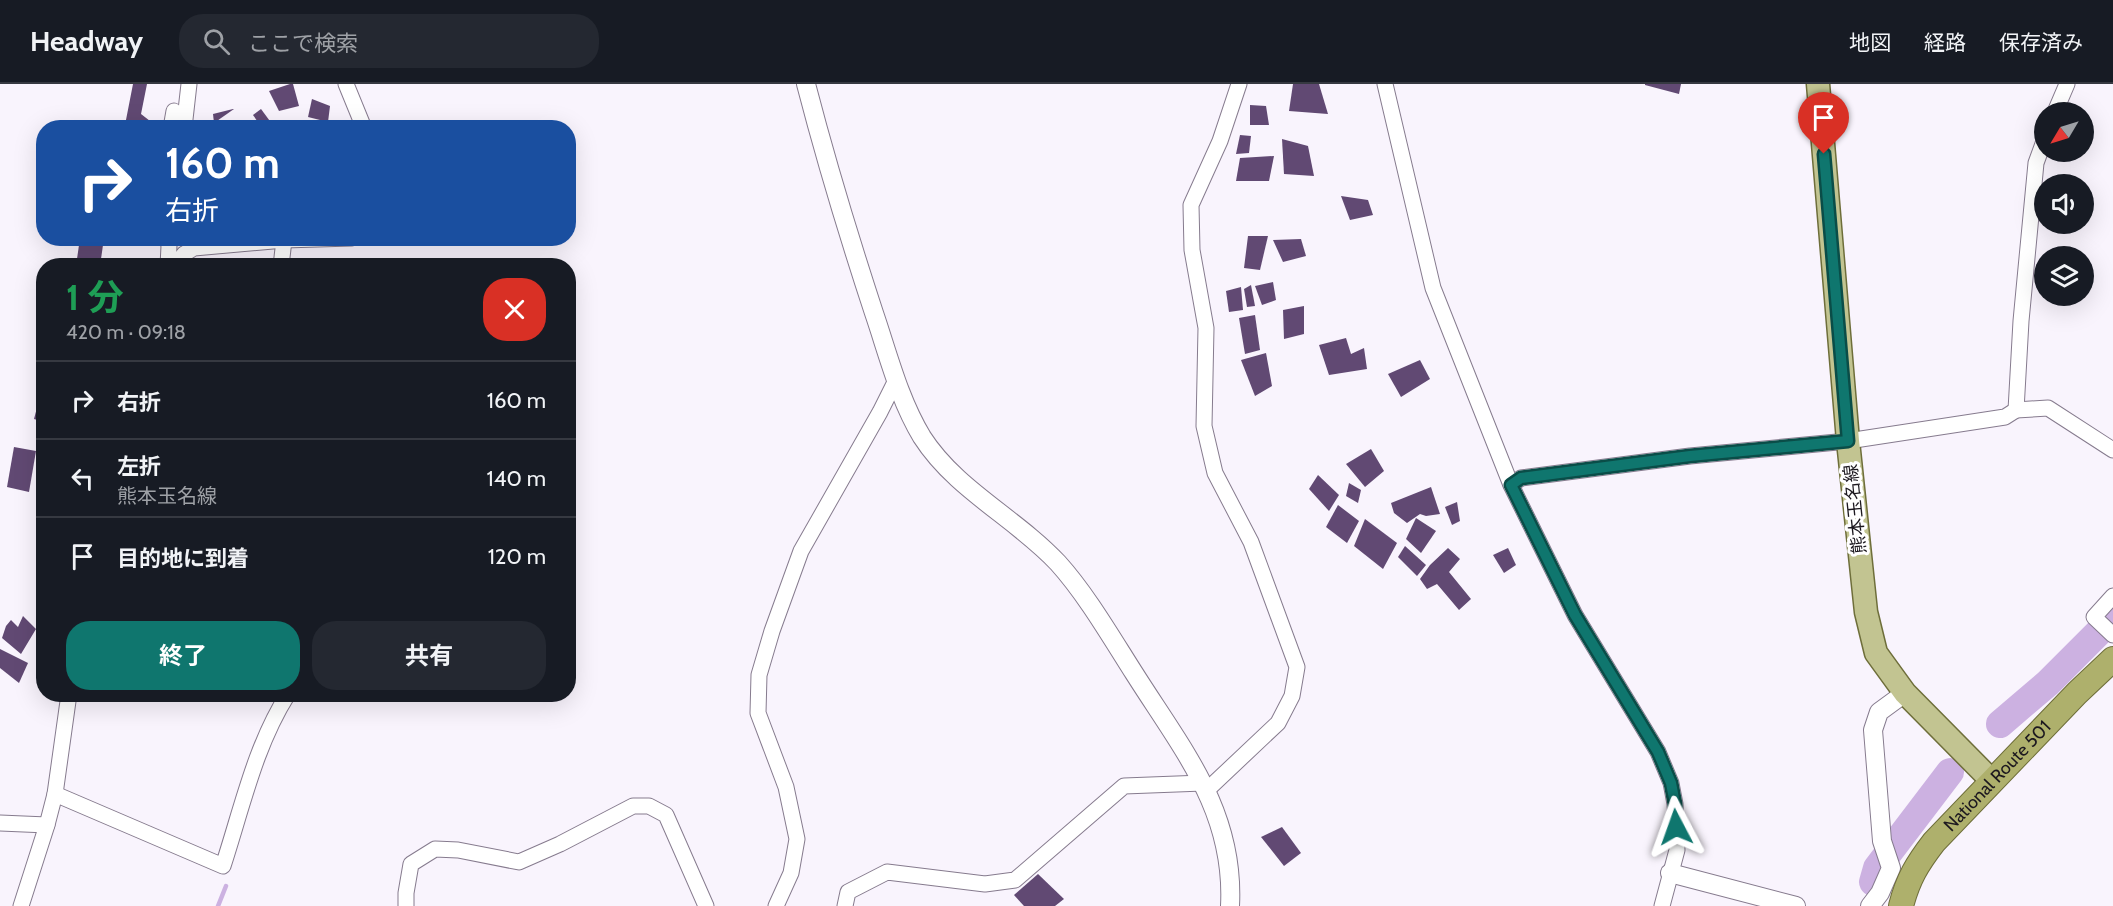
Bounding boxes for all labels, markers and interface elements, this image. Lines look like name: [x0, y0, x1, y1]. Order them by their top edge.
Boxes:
search box: [179, 14, 599, 68]
text: Headway: [30, 24, 143, 58]
icon: search: [200, 25, 233, 58]
text: ここで検索: [248, 30, 358, 57]
text: 地図: [1849, 30, 1891, 55]
text: 経路: [1924, 30, 1966, 55]
text: 保存済み: [1999, 30, 2083, 55]
pin: [1798, 92, 1849, 154]
icon: arrive: [1807, 101, 1840, 134]
north arrow: [2034, 102, 2094, 162]
map controls: [2034, 102, 2094, 306]
text: 160 m: [165, 137, 280, 189]
icon: right: [66, 144, 144, 222]
button: sound: [2034, 174, 2094, 234]
text: 右折: [165, 194, 219, 227]
button: layers: [2034, 246, 2094, 306]
text: 1 分: [66, 275, 123, 319]
button: close: [483, 278, 546, 341]
text: 420 m · 09:18: [66, 320, 186, 344]
icon: right: [66, 384, 99, 417]
text: 160 m: [487, 387, 546, 414]
text: 右折: [117, 389, 161, 416]
text: 左折: [117, 453, 161, 480]
icon: left: [66, 462, 99, 495]
street label: 熊本玉名線: [1839, 463, 1871, 555]
text: 140 m: [487, 465, 546, 492]
text: 熊本玉名線: [117, 484, 217, 508]
icon: arrive: [66, 540, 99, 573]
text: 120 m: [488, 543, 546, 570]
text: 目的地に到着: [117, 545, 249, 572]
button: 終了: [66, 621, 300, 690]
button: 共有: [312, 621, 546, 690]
street label: National Route 501: [1939, 716, 2055, 836]
position arrow: [1644, 795, 1708, 859]

